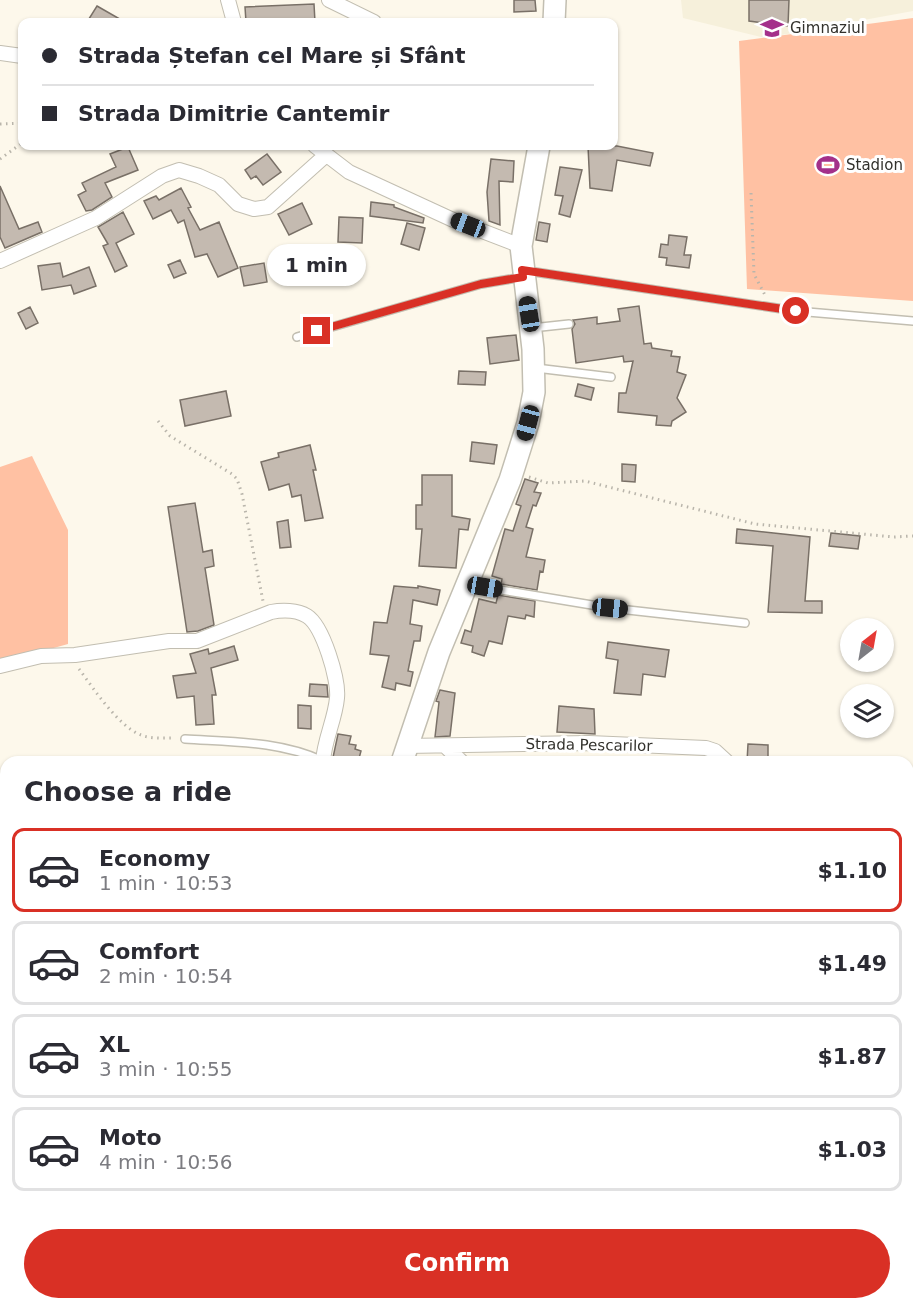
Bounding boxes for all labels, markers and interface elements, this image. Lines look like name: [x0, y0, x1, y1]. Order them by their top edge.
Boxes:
school or university icon: Gimnaziul: [759, 15, 785, 41]
place label: Gimnaziul: [790, 19, 865, 37]
text: Strada Ștefan cel Mare și Sfânt: [78, 43, 465, 68]
text: Strada Dimitrie Cantemir: [78, 101, 389, 126]
sports icon: Stadion: [815, 152, 841, 178]
place label: Stadion: [846, 156, 903, 174]
car: [448, 210, 488, 240]
callout: 1 min: [268, 244, 366, 286]
text: 1 min: [285, 253, 348, 277]
car: [517, 295, 541, 333]
route start: [782, 297, 809, 324]
route end: [303, 317, 330, 344]
car: [515, 403, 541, 443]
car: [466, 575, 504, 599]
car: [591, 597, 629, 619]
north arrow: [840, 618, 894, 672]
map controls: [840, 618, 894, 738]
button: layers: [840, 684, 894, 738]
street label: Strada Pescarilor: [525, 735, 654, 755]
text: Choose a ride: [24, 776, 232, 807]
icon: car: [27, 843, 81, 897]
text: Economy: [99, 846, 210, 871]
text: $1.10: [817, 858, 887, 883]
text: 1 min · 10:53: [99, 871, 233, 895]
icon: car: [27, 936, 81, 990]
text: Comfort: [99, 939, 199, 964]
text: $1.49: [817, 951, 887, 976]
text: 2 min · 10:54: [99, 964, 233, 988]
icon: car: [27, 1029, 81, 1083]
text: XL: [99, 1032, 130, 1057]
text: $1.87: [817, 1044, 887, 1069]
text: 3 min · 10:55: [99, 1057, 233, 1081]
icon: car: [27, 1122, 81, 1176]
text: Moto: [99, 1125, 162, 1150]
text: $1.03: [817, 1137, 887, 1162]
text: 4 min · 10:56: [99, 1150, 233, 1174]
button: Confirm: [24, 1229, 890, 1298]

